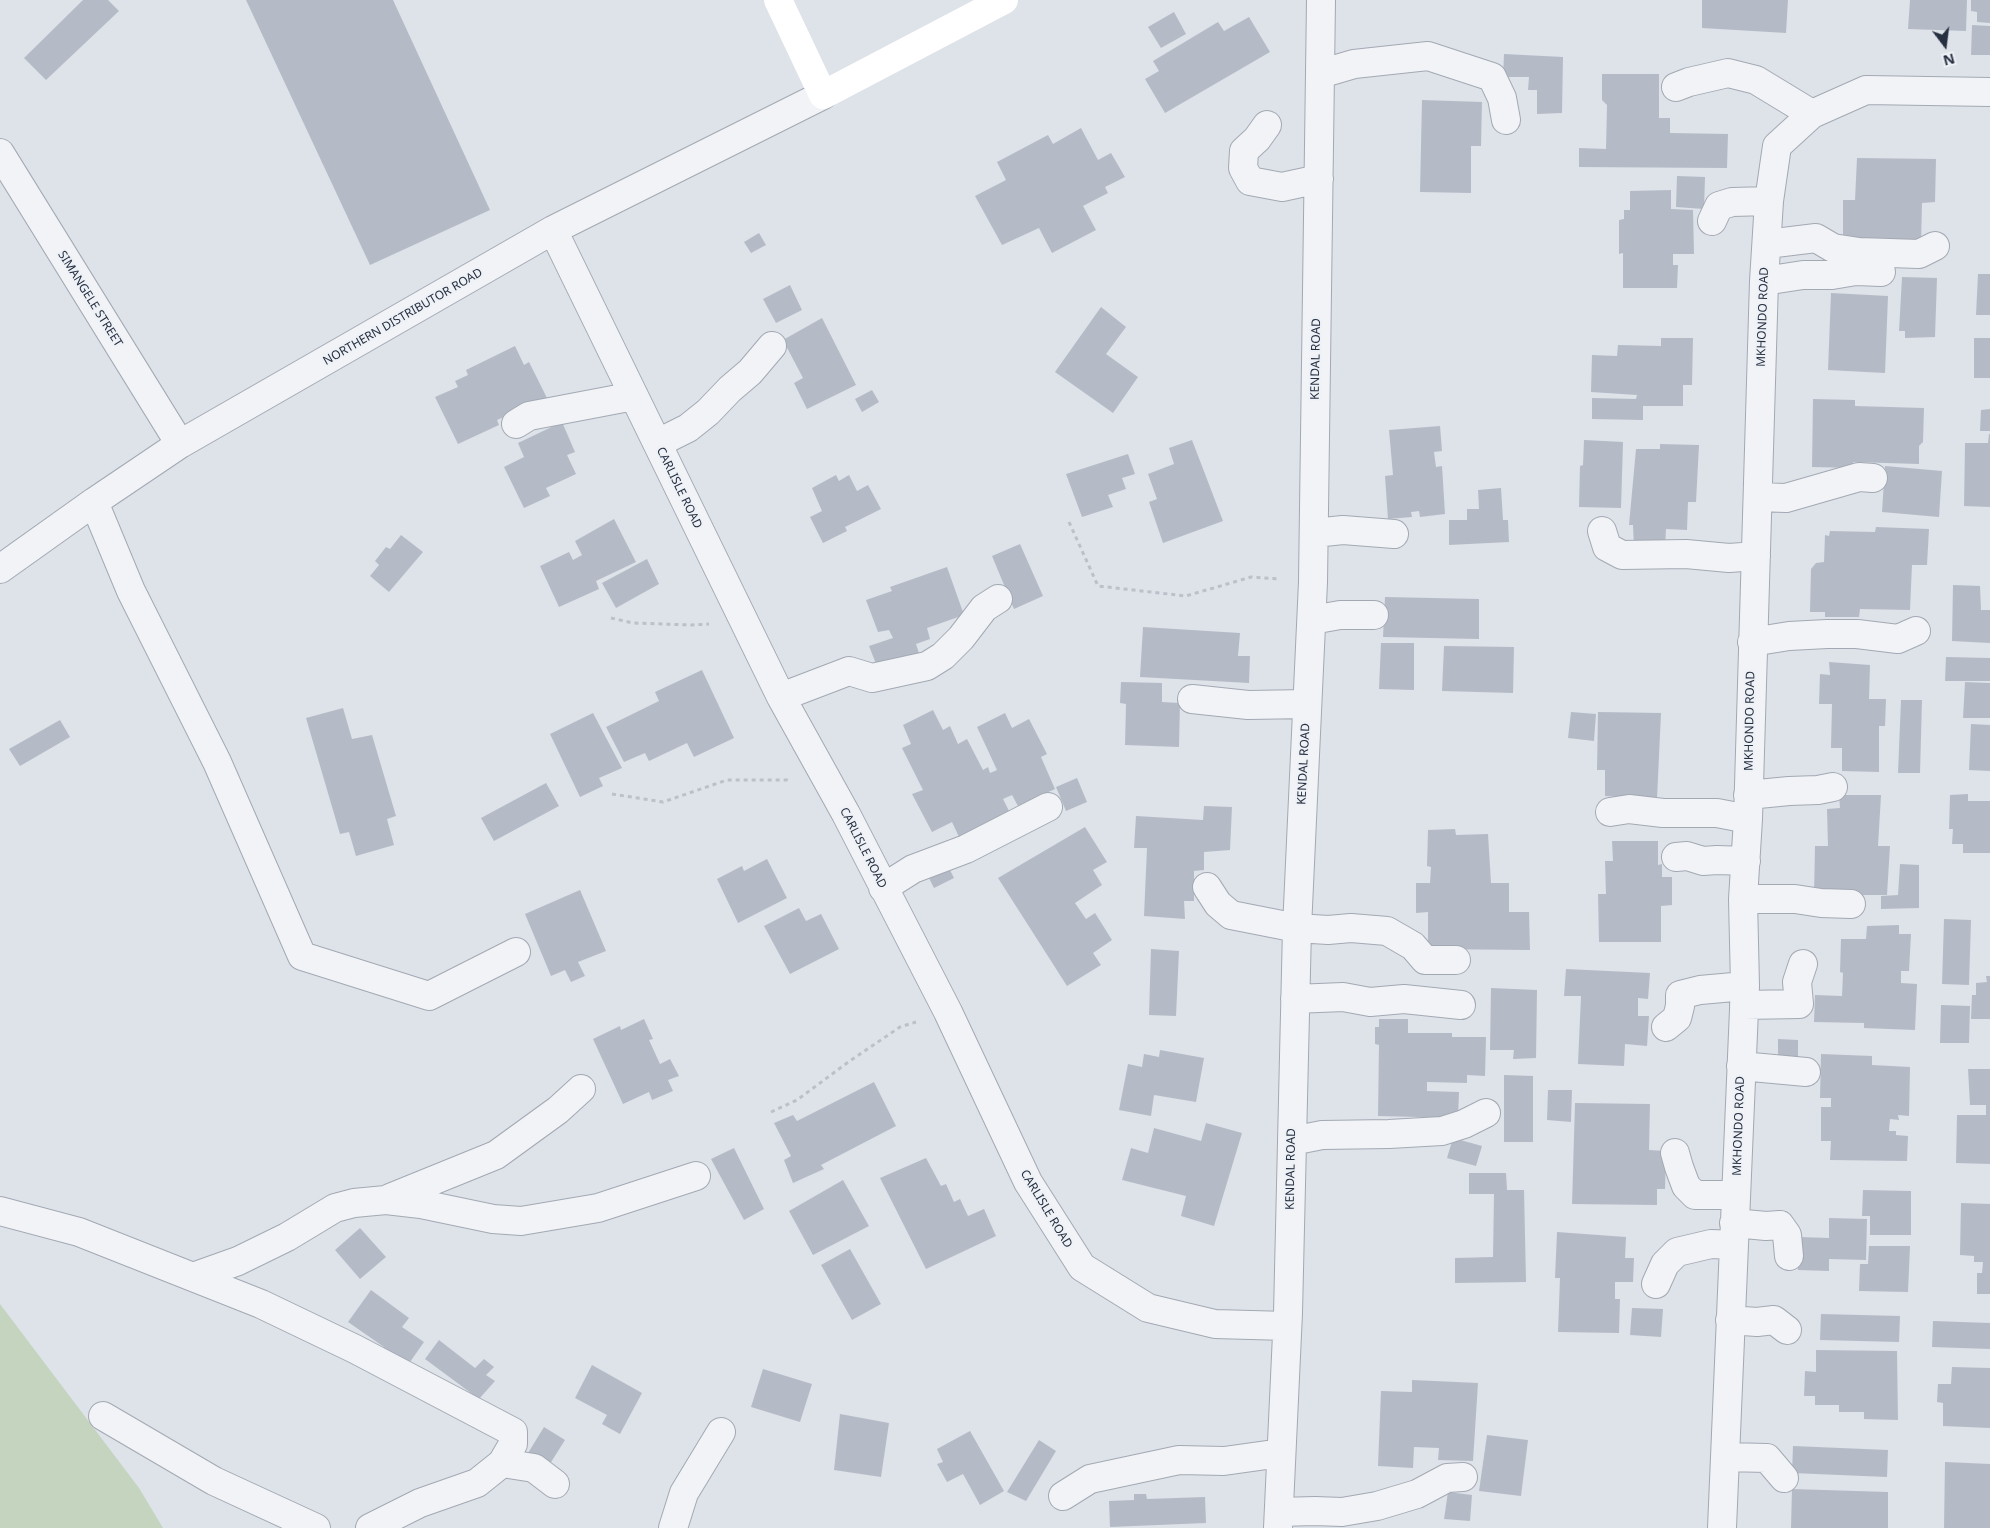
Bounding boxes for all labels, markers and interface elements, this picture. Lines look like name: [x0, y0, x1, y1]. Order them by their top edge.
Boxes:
north arrow: [1920, 20, 1970, 70]
text: N: [1941, 49, 1957, 71]
street label: SIMANGELE STREET: [55, 248, 125, 350]
street label: NORTHERN DISTRIBUTOR ROAD: [321, 265, 485, 369]
street label: MKHONDO ROAD: [1754, 267, 1772, 367]
street label: KENDAL ROAD: [1308, 318, 1324, 400]
street label: CARLISLE ROAD: [653, 445, 705, 531]
street label: MKHONDO ROAD: [1742, 671, 1758, 771]
street label: KENDAL ROAD: [1295, 723, 1313, 805]
street label: CARLISLE ROAD: [836, 805, 890, 891]
street label: MKHONDO ROAD: [1730, 1076, 1748, 1176]
street label: KENDAL ROAD: [1283, 1128, 1299, 1210]
street label: CARLISLE ROAD: [1017, 1167, 1075, 1251]

